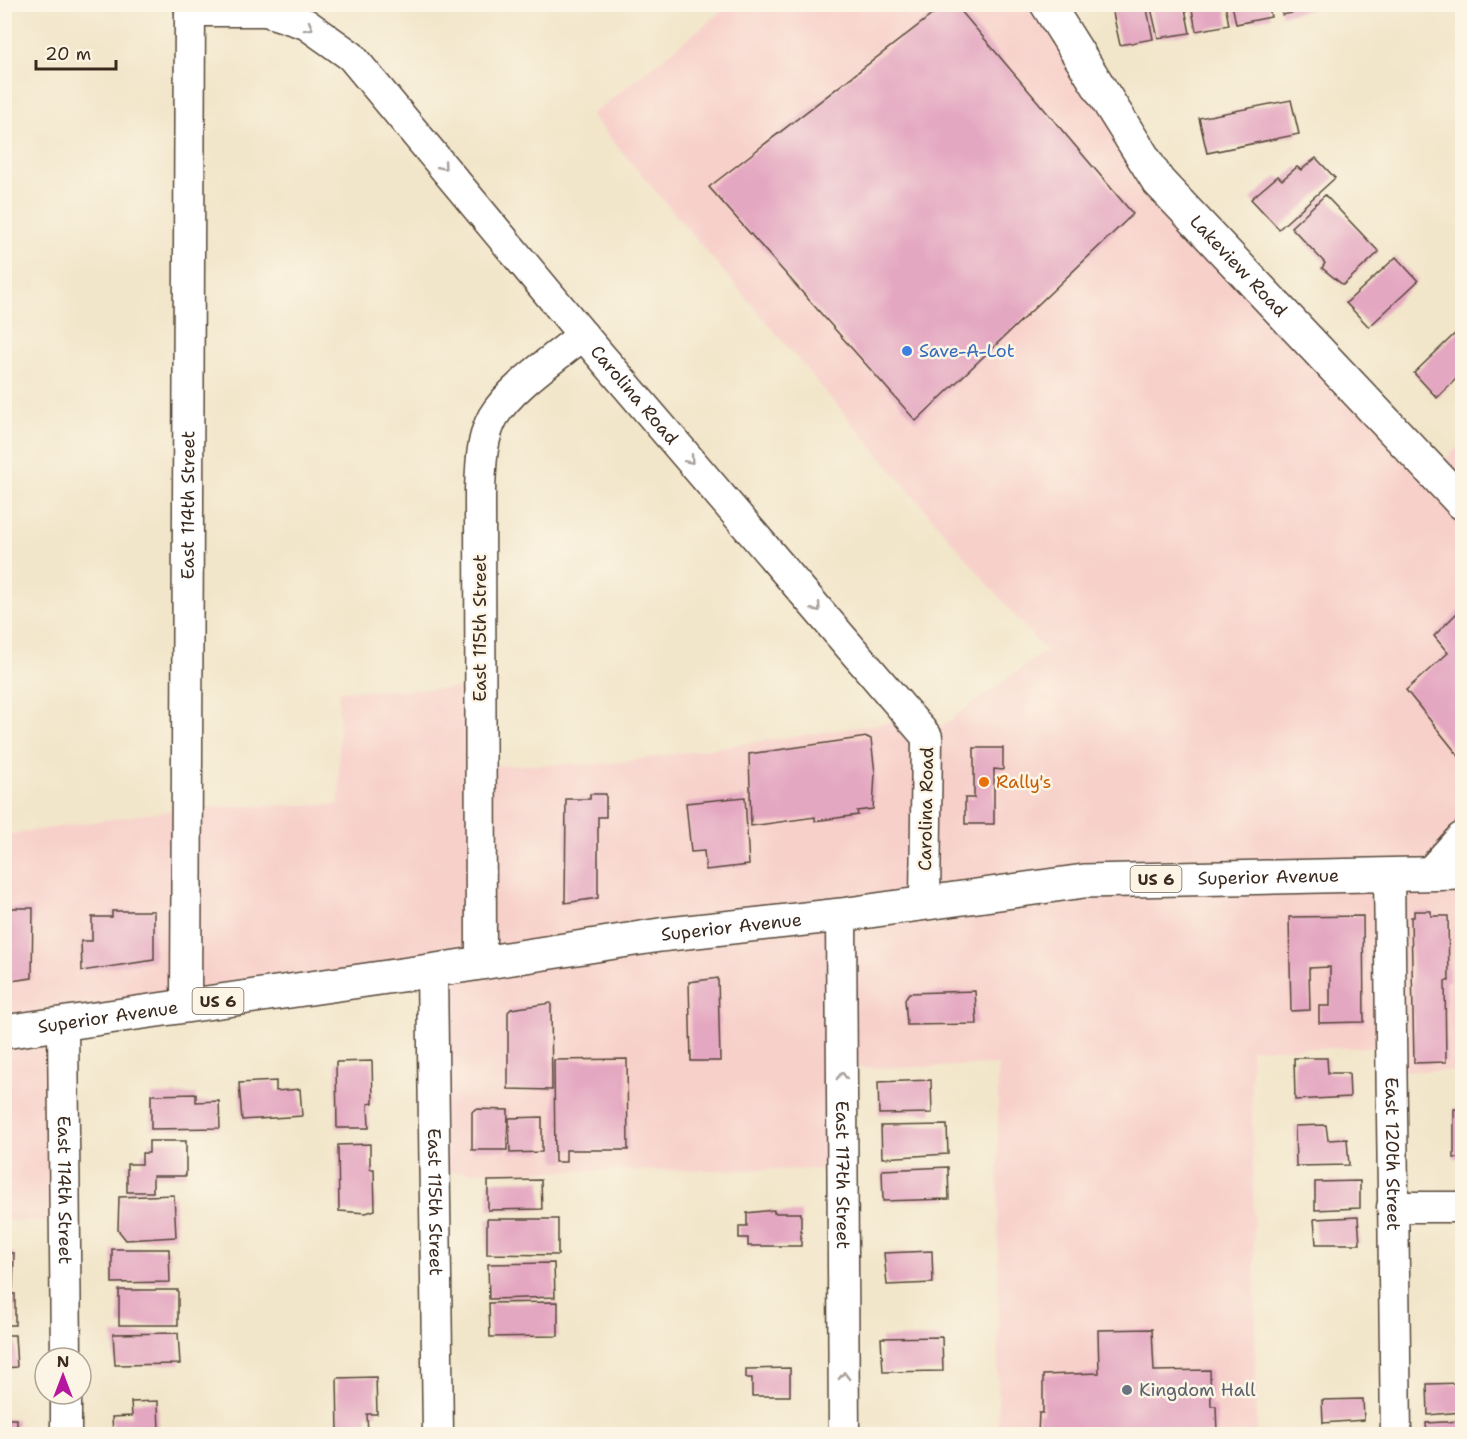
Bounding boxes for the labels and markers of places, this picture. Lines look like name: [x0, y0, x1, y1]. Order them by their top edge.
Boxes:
place label: Save-A-Lot: [919, 339, 1015, 363]
marker: Save-A-Lot: [900, 344, 914, 358]
place label: Rally's: [996, 770, 1052, 794]
marker: Rally's: [977, 775, 991, 789]
place label: Kingdom Hall: [1139, 1378, 1256, 1402]
marker: Kingdom Hall: [1120, 1383, 1134, 1397]

